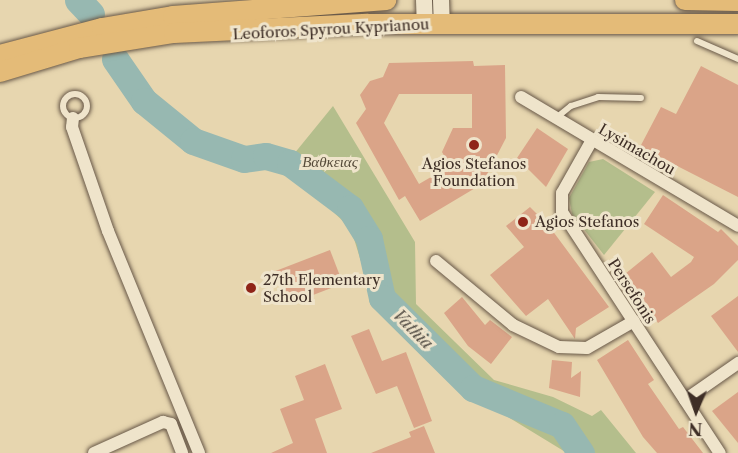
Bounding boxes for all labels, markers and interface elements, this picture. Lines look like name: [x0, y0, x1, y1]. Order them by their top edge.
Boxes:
street label: Leoforos Spyrou Kyprianou: [232, 15, 430, 43]
street label: Lysimachou: [595, 120, 679, 178]
marker: Agios Stefanos Foundation: [467, 138, 481, 152]
park label: Βαθκειας: [302, 153, 358, 171]
place label: Agios Stefanos Foundation: [422, 154, 526, 189]
place label: Agios Stefanos: [535, 213, 639, 231]
marker: Agios Stefanos: [516, 215, 530, 229]
street label: Persefonis: [604, 255, 660, 327]
place label: 27th Elementary School: [263, 270, 381, 305]
marker: 27th Elementary School: [244, 281, 258, 295]
water label: Vathia: [389, 305, 437, 353]
north arrow: [666, 381, 726, 441]
text: N: [688, 419, 703, 439]

